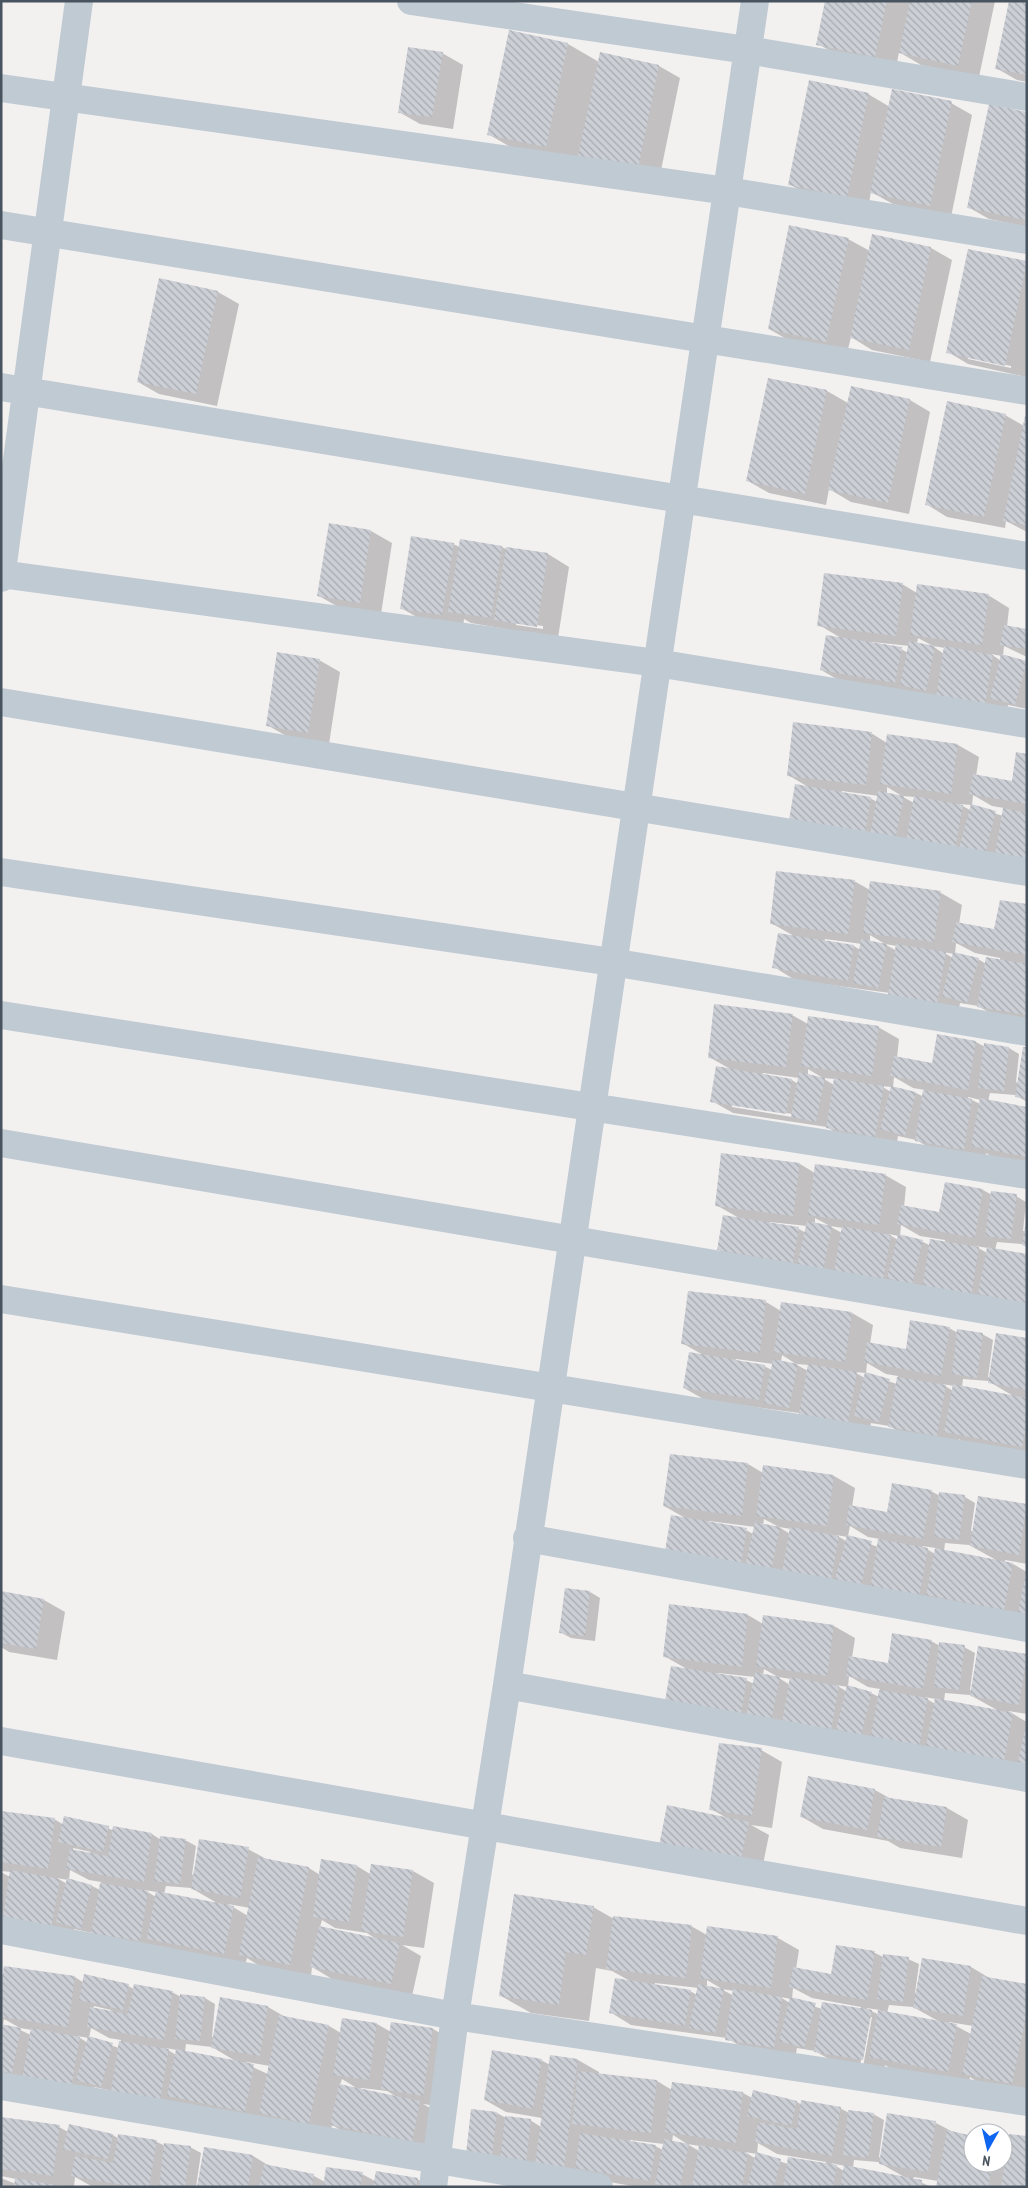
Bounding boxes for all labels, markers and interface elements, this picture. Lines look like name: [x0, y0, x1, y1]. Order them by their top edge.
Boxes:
north arrow: [963, 2123, 1013, 2173]
text: N: [981, 2151, 991, 2170]

